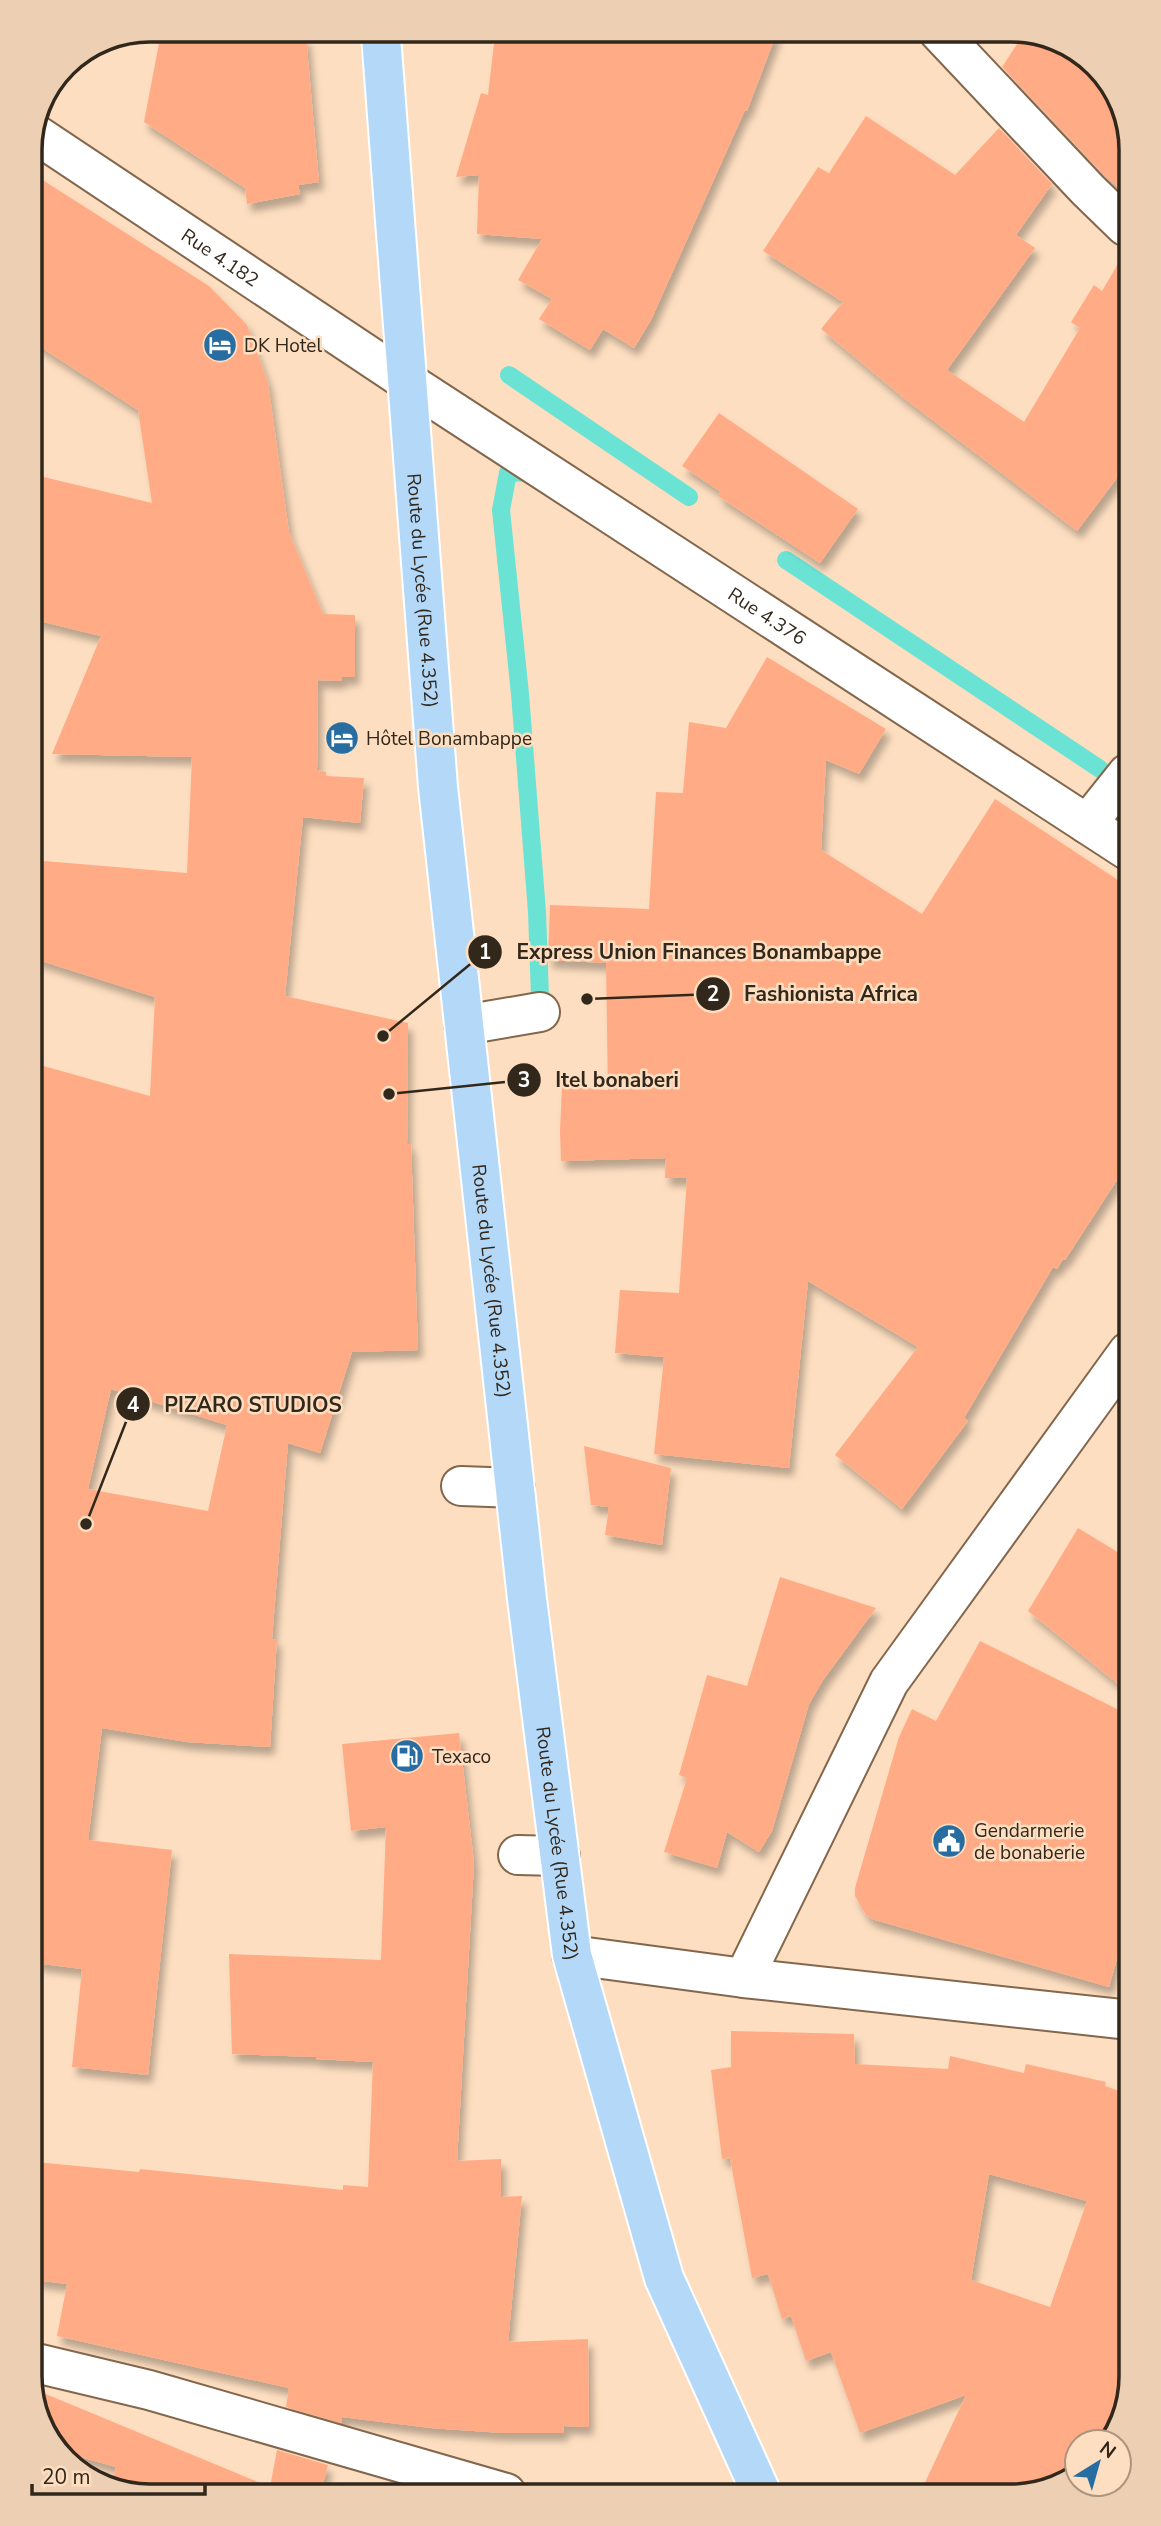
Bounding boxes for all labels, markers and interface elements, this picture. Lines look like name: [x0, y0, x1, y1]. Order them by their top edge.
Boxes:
street label: Rue 4.182: [176, 223, 264, 293]
hotel icon: DK Hotel: [201, 326, 239, 364]
place label: DK Hotel: [244, 333, 322, 359]
street label: Route du Lycée (Rue 4.352): [400, 472, 444, 709]
street label: Rue 4.376: [723, 582, 811, 652]
hotel icon: Hôtel Bonambappe: [323, 719, 361, 757]
place label: Hôtel Bonambappe: [366, 726, 532, 752]
callout: Express Union Finances Bonambappe: [467, 931, 895, 973]
text: 1: [479, 938, 491, 966]
text: Express Union Finances Bonambappe: [516, 938, 882, 966]
callout: Fashionista Africa: [695, 973, 932, 1015]
text: 2: [707, 980, 719, 1008]
text: Fashionista Africa: [744, 980, 918, 1008]
callout: Itel bonaberi: [507, 1059, 693, 1101]
text: 3: [518, 1066, 530, 1094]
text: Itel bonaberi: [555, 1066, 679, 1094]
street label: Route du Lycée (Rue 4.352): [465, 1163, 517, 1399]
callout: PIZARO STUDIOS: [116, 1383, 356, 1425]
text: 4: [127, 1391, 140, 1419]
text: PIZARO STUDIOS: [164, 1391, 342, 1419]
street label: Route du Lycée (Rue 4.352): [529, 1725, 585, 1963]
fuel station icon: Texaco: [388, 1737, 426, 1775]
place label: Texaco: [432, 1744, 491, 1770]
place label: Gendarmerie de bonaberie: [974, 1818, 1085, 1866]
public building icon: Gendarmerie de bonaberie: [930, 1822, 968, 1860]
north arrow: [1063, 2428, 1133, 2498]
text: N: [1094, 2436, 1121, 2465]
scale bar: [32, 2452, 205, 2496]
text: 20 m: [42, 2463, 91, 2491]

